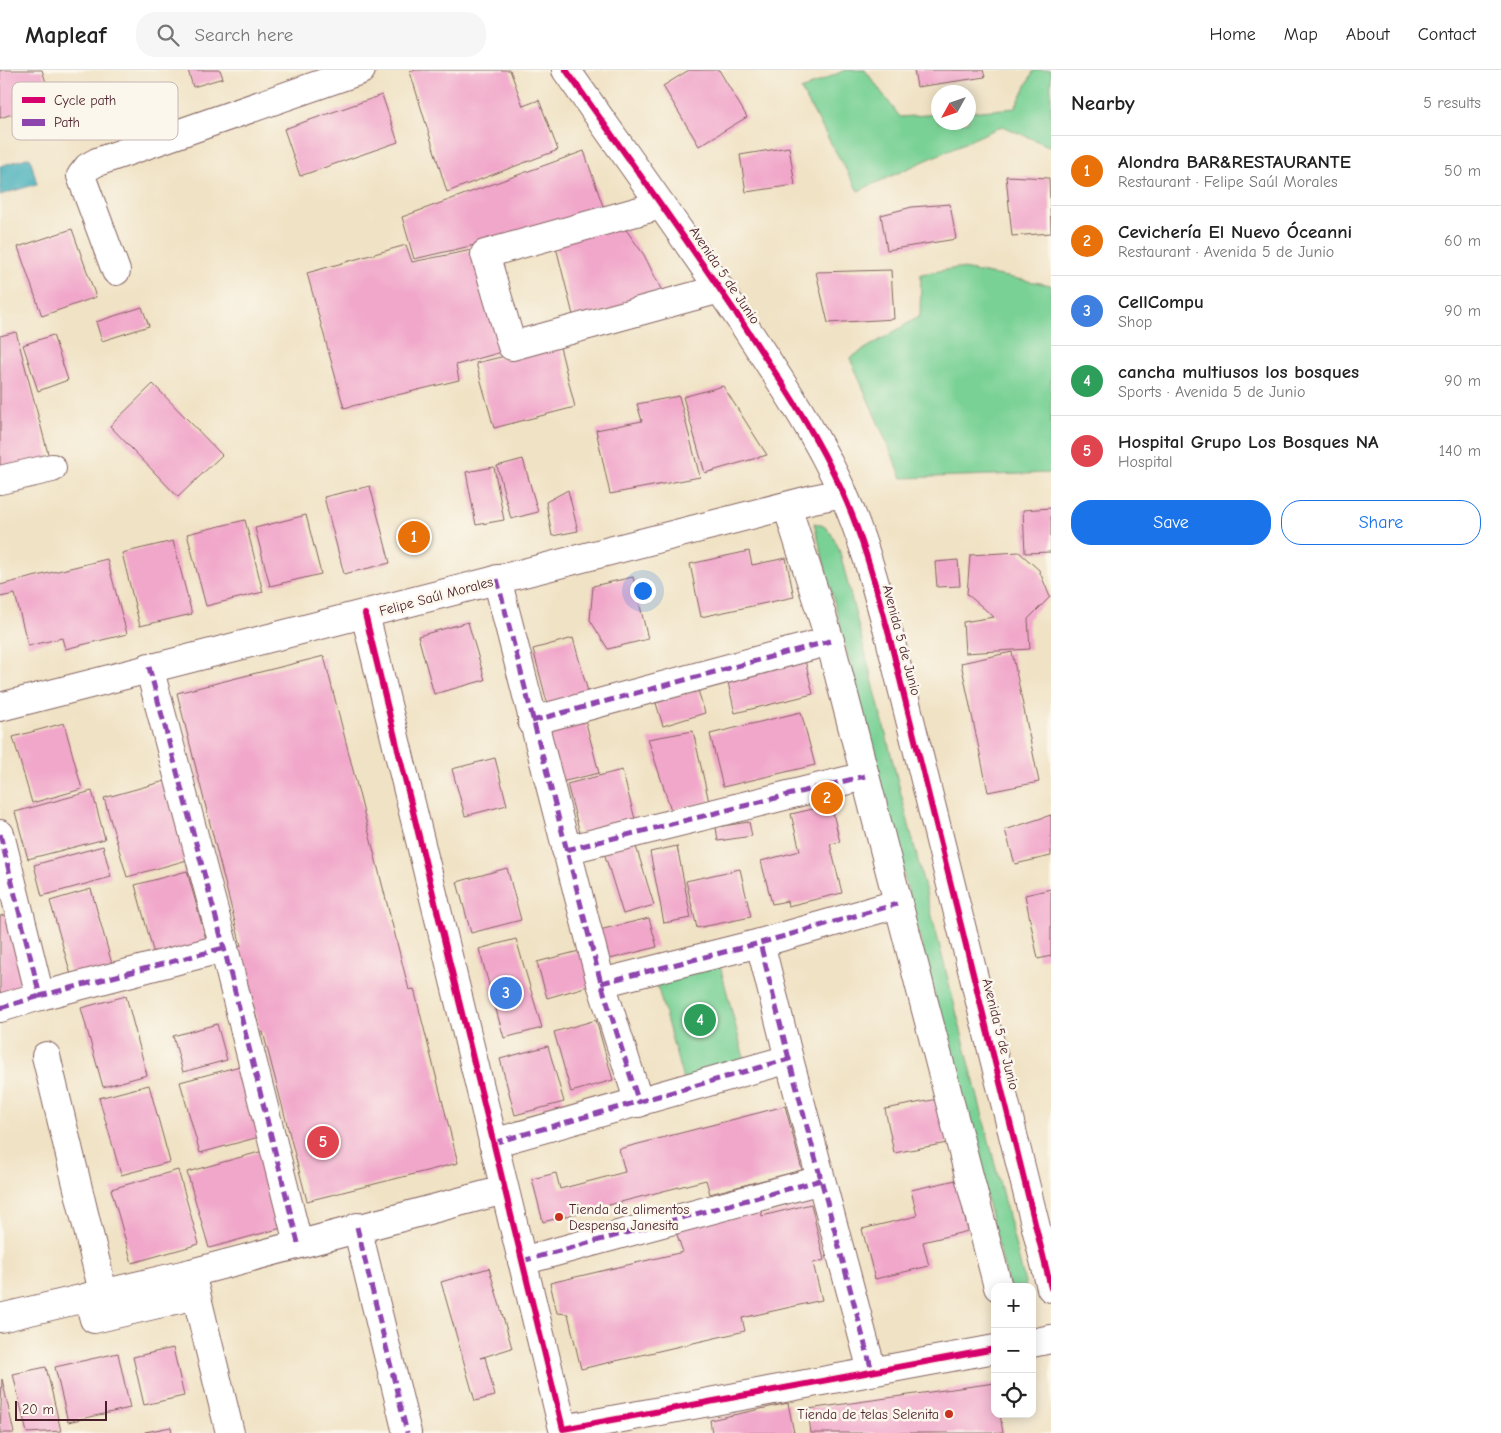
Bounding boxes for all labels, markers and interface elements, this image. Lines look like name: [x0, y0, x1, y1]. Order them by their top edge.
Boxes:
search box: [136, 12, 486, 57]
text: Mapleaf: [25, 21, 106, 49]
icon: search: [154, 21, 182, 49]
text: Search here: [194, 24, 293, 46]
text: Home: [1209, 24, 1256, 45]
text: Map: [1284, 24, 1318, 45]
text: About: [1346, 24, 1390, 45]
text: Contact: [1418, 24, 1476, 45]
legend: [12, 82, 178, 140]
north arrow: [931, 85, 976, 130]
text: Nearby: [1071, 91, 1135, 115]
text: Cycle path: [54, 92, 116, 109]
text: 5 results: [1423, 94, 1481, 112]
text: Path: [54, 114, 80, 131]
text: Alondra BAR&RESTAURANTE: [1118, 151, 1351, 173]
text: 1: [1084, 162, 1090, 180]
text: 50 m: [1444, 162, 1481, 180]
text: Restaurant · Felipe Saúl Morales: [1118, 173, 1338, 191]
text: Cevichería El Nuevo Óceanni: [1118, 221, 1352, 243]
street label: Avenida 5 de Junio: [686, 223, 764, 327]
text: 2: [1083, 232, 1091, 250]
text: 60 m: [1444, 232, 1481, 250]
text: Restaurant · Avenida 5 de Junio: [1118, 243, 1334, 261]
text: CellCompu: [1118, 291, 1204, 313]
text: 3: [1083, 302, 1091, 320]
text: 90 m: [1444, 302, 1481, 320]
text: Shop: [1118, 313, 1152, 331]
text: cancha multiusos los bosques: [1118, 361, 1359, 383]
text: 4: [1083, 372, 1091, 390]
text: 90 m: [1444, 372, 1481, 390]
text: Sports · Avenida 5 de Junio: [1118, 383, 1305, 401]
text: Hospital Grupo Los Bosques NA: [1118, 431, 1379, 453]
text: 5: [1083, 442, 1091, 460]
text: 140 m: [1439, 442, 1481, 460]
text: Hospital: [1118, 453, 1173, 471]
button: Save: [1071, 500, 1271, 545]
button: Share: [1281, 500, 1481, 545]
pin: 1: [398, 518, 430, 556]
street label: Felipe Saúl Morales: [377, 573, 495, 620]
your location: [630, 578, 656, 604]
street label: Avenida 5 de Junio: [879, 583, 925, 697]
pin: 2: [811, 779, 843, 817]
pin: 3: [490, 974, 522, 1012]
street label: Avenida 5 de Junio: [978, 977, 1023, 1092]
pin: 4: [684, 1001, 716, 1039]
pin: 5: [307, 1123, 339, 1161]
place label: Tienda de alimentos Despensa Janesita: [569, 1201, 689, 1234]
marker: Tienda de alimentos Despensa Janesita: [553, 1211, 565, 1223]
map controls: [991, 1283, 1036, 1418]
button: +: [991, 1283, 1036, 1328]
button: −: [991, 1328, 1036, 1373]
button: locate: [991, 1373, 1036, 1418]
scale bar: [15, 1398, 108, 1421]
text: 20 m: [22, 1401, 54, 1418]
place label: Tienda de telas Selenita: [797, 1406, 939, 1423]
marker: Tienda de telas Selenita: [943, 1408, 955, 1420]

